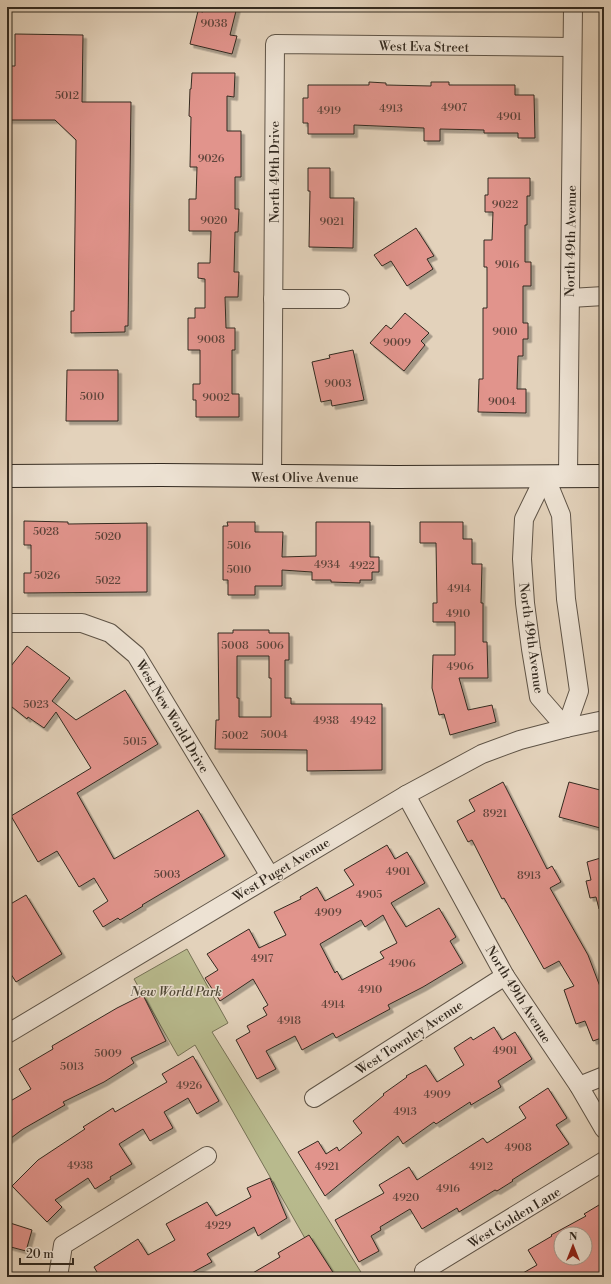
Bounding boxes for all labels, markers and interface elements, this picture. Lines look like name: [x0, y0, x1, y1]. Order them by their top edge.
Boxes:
house number: 9038: [201, 17, 228, 31]
street label: West Eva Street: [378, 38, 470, 56]
house number: 5012: [55, 89, 79, 103]
house number: 4907: [441, 101, 467, 115]
house number: 4913: [379, 102, 403, 116]
house number: 4919: [317, 104, 341, 118]
house number: 4901: [497, 110, 522, 124]
street label: North 49th Drive: [267, 121, 283, 223]
house number: 9026: [198, 152, 225, 166]
street label: North 49th Avenue: [562, 185, 580, 297]
house number: 9022: [492, 198, 518, 212]
house number: 9020: [200, 214, 228, 228]
house number: 9021: [320, 215, 345, 229]
house number: 9016: [495, 258, 520, 272]
house number: 9010: [492, 325, 518, 339]
house number: 9008: [197, 333, 225, 347]
house number: 9009: [383, 336, 411, 350]
house number: 9003: [324, 377, 352, 391]
house number: 5010: [80, 390, 104, 404]
house number: 9002: [202, 391, 230, 405]
house number: 9004: [488, 395, 516, 409]
street label: West Olive Avenue: [250, 470, 359, 486]
house number: 5028: [33, 525, 59, 539]
house number: 5020: [95, 530, 121, 544]
house number: 5016: [227, 539, 251, 553]
house number: 4934: [314, 558, 340, 572]
house number: 4922: [349, 559, 375, 573]
house number: 5010: [227, 563, 251, 577]
house number: 5026: [34, 569, 60, 583]
house number: 5022: [95, 574, 121, 588]
house number: 4914: [447, 582, 471, 596]
street label: North 49th Avenue: [515, 582, 547, 695]
house number: 4910: [446, 607, 470, 621]
house number: 5008: [221, 639, 249, 653]
house number: 5006: [256, 639, 284, 653]
street label: West New World Drive: [132, 656, 212, 776]
house number: 4906: [446, 660, 474, 674]
house number: 5023: [23, 698, 49, 712]
house number: 4938: [313, 714, 339, 728]
house number: 4942: [350, 714, 376, 728]
house number: 5004: [260, 728, 288, 742]
house number: 5002: [222, 729, 248, 743]
house number: 5015: [123, 735, 147, 749]
house number: 8921: [483, 807, 508, 821]
street label: West Puget Avenue: [229, 834, 333, 906]
house number: 4901: [386, 865, 411, 879]
house number: 5003: [154, 868, 180, 882]
house number: 8913: [517, 869, 541, 883]
house number: 4905: [356, 888, 382, 902]
house number: 4909: [314, 906, 342, 920]
street label: North 49th Avenue: [482, 943, 555, 1046]
house number: 4917: [251, 952, 274, 966]
house number: 4906: [388, 957, 416, 971]
house number: 4910: [358, 983, 382, 997]
park label: New World Park: [129, 984, 222, 1000]
street label: West Townley Avenue: [352, 997, 466, 1079]
house number: 4914: [321, 998, 345, 1012]
house number: 4918: [277, 1014, 301, 1028]
house number: 4901: [493, 1044, 518, 1058]
house number: 5009: [94, 1047, 122, 1061]
house number: 5013: [60, 1060, 84, 1074]
house number: 4926: [176, 1079, 202, 1093]
house number: 4909: [423, 1088, 451, 1102]
house number: 4913: [393, 1105, 417, 1119]
house number: 4908: [504, 1141, 532, 1155]
house number: 4938: [67, 1159, 93, 1173]
house number: 4921: [315, 1160, 339, 1174]
house number: 4912: [469, 1160, 493, 1174]
house number: 4916: [436, 1182, 460, 1196]
street label: West Golden Lane: [464, 1184, 564, 1252]
house number: 4920: [393, 1191, 419, 1205]
house number: 4929: [205, 1219, 231, 1233]
north arrow: [553, 1226, 593, 1266]
text: N: [569, 1230, 578, 1244]
scale bar: [20, 1240, 73, 1266]
text: 20 m: [26, 1247, 54, 1262]

